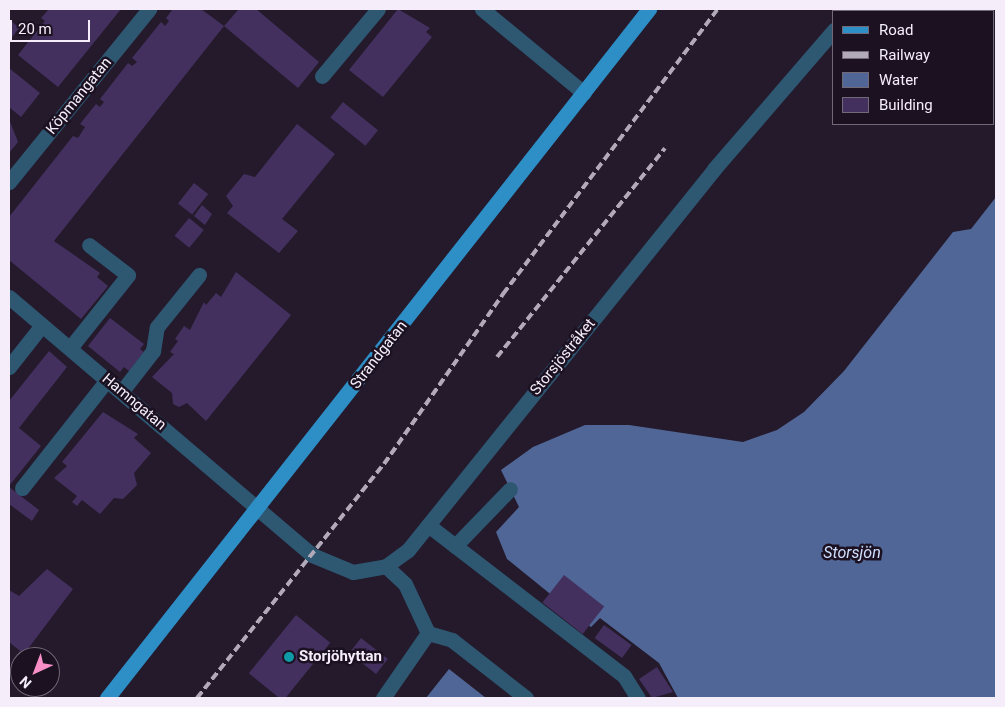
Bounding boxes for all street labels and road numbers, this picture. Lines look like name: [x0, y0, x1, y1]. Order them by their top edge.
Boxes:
street label: Köpmangatan: [43, 54, 115, 138]
street label: Storsjöstråket: [527, 315, 599, 399]
street label: Strandgatan: [347, 317, 411, 393]
street label: Hamngatan: [98, 370, 170, 434]

